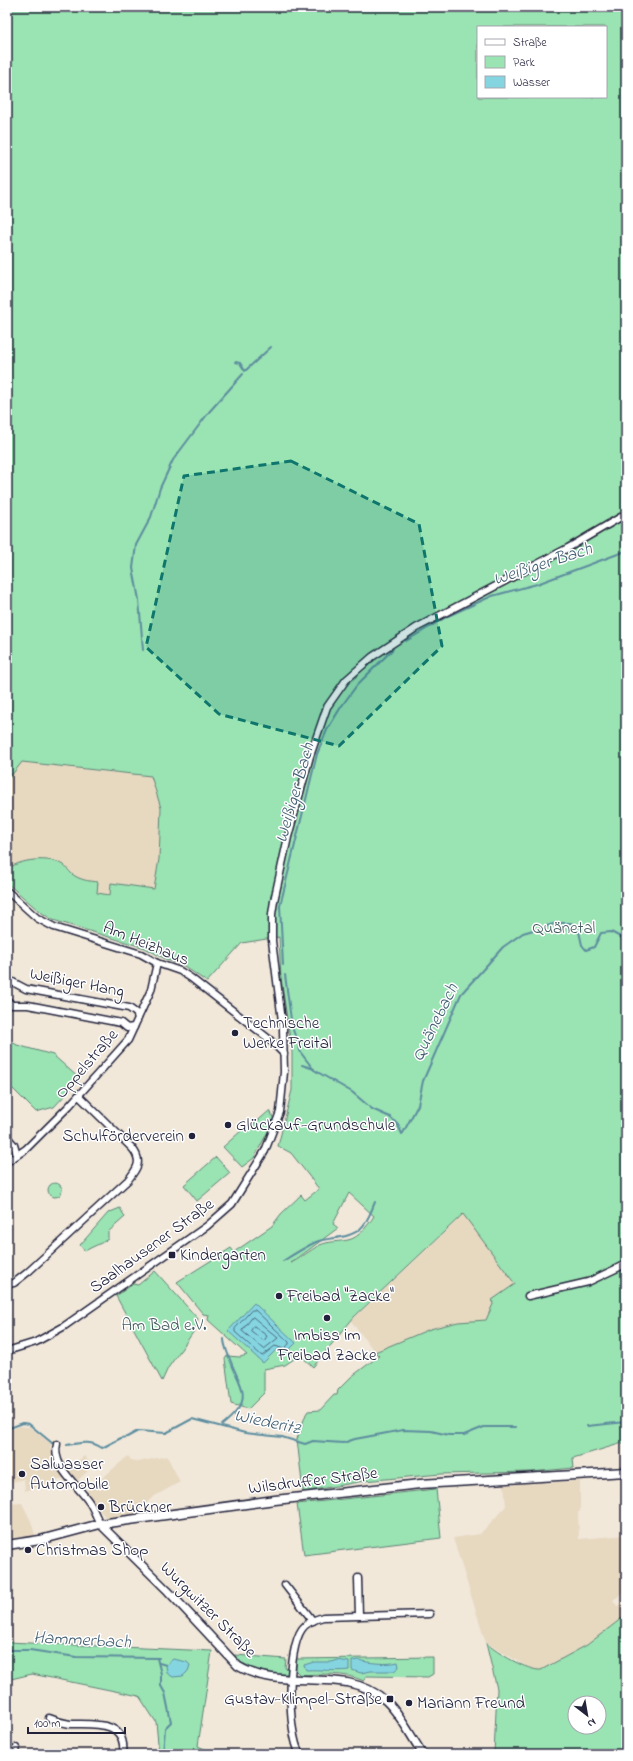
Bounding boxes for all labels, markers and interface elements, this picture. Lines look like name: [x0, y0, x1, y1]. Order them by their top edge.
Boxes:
legend: [477, 26, 607, 98]
text: Straße: [513, 34, 547, 52]
text: Park: [513, 54, 535, 72]
text: Wasser: [513, 74, 550, 92]
water label: Weißiger Bach: [490, 537, 596, 593]
water label: Weißiger Bach: [269, 740, 323, 846]
street label: Am Heizhaus: [99, 915, 193, 973]
park label: Quänetal: [533, 916, 596, 941]
street label: Weißiger Hang: [27, 962, 126, 1006]
water label: Quänebach: [406, 979, 466, 1066]
place label: Technische Werke Freital: [243, 1011, 332, 1056]
street label: Oppelstraße: [50, 1023, 125, 1104]
marker: Technische Werke Freital: [230, 1028, 240, 1038]
place label: Glückauf-Grundschule: [236, 1113, 396, 1138]
marker: Glückauf-Grundschule: [223, 1120, 233, 1130]
place label: Schulförderverein: [63, 1124, 184, 1149]
marker: Schulförderverein: [187, 1131, 197, 1141]
street label: Saalhausener Straße: [85, 1192, 220, 1300]
place label: Kindergarten: [180, 1243, 266, 1270]
marker: Kindergarten: [167, 1250, 177, 1260]
place label: Freibad "Zacke": [286, 1284, 394, 1309]
marker: Freibad "Zacke": [274, 1291, 284, 1301]
park label: Am Bad e.V.: [122, 1313, 207, 1338]
marker: Imbiss im Freibad Zacke: [322, 1313, 332, 1323]
place label: Imbiss im Freibad Zacke: [276, 1323, 377, 1368]
water label: Wiederitz: [232, 1403, 304, 1443]
place label: Salwasser Automobile: [30, 1452, 109, 1497]
street label: Wilsdruffer Straße: [247, 1461, 379, 1501]
marker: Salwasser Automobile: [17, 1469, 27, 1479]
place label: Brückner: [108, 1495, 172, 1520]
marker: Brückner: [96, 1502, 106, 1512]
place label: Christmas Shop: [36, 1538, 148, 1563]
marker: Christmas Shop: [23, 1545, 33, 1555]
street label: Wurgwitzer Straße: [153, 1556, 262, 1666]
water label: Hammerbach: [33, 1625, 132, 1657]
place label: Gustav-Klimpel-Straße: [224, 1687, 382, 1712]
place label: Mariann Freund: [417, 1691, 526, 1716]
marker: Gustav-Klimpel-Straße: [385, 1694, 395, 1704]
north arrow: [567, 1695, 607, 1735]
marker: Mariann Freund: [404, 1698, 414, 1708]
scale bar: [28, 1709, 125, 1735]
text: N: [584, 1714, 599, 1731]
text: 100 m: [34, 1715, 61, 1733]

